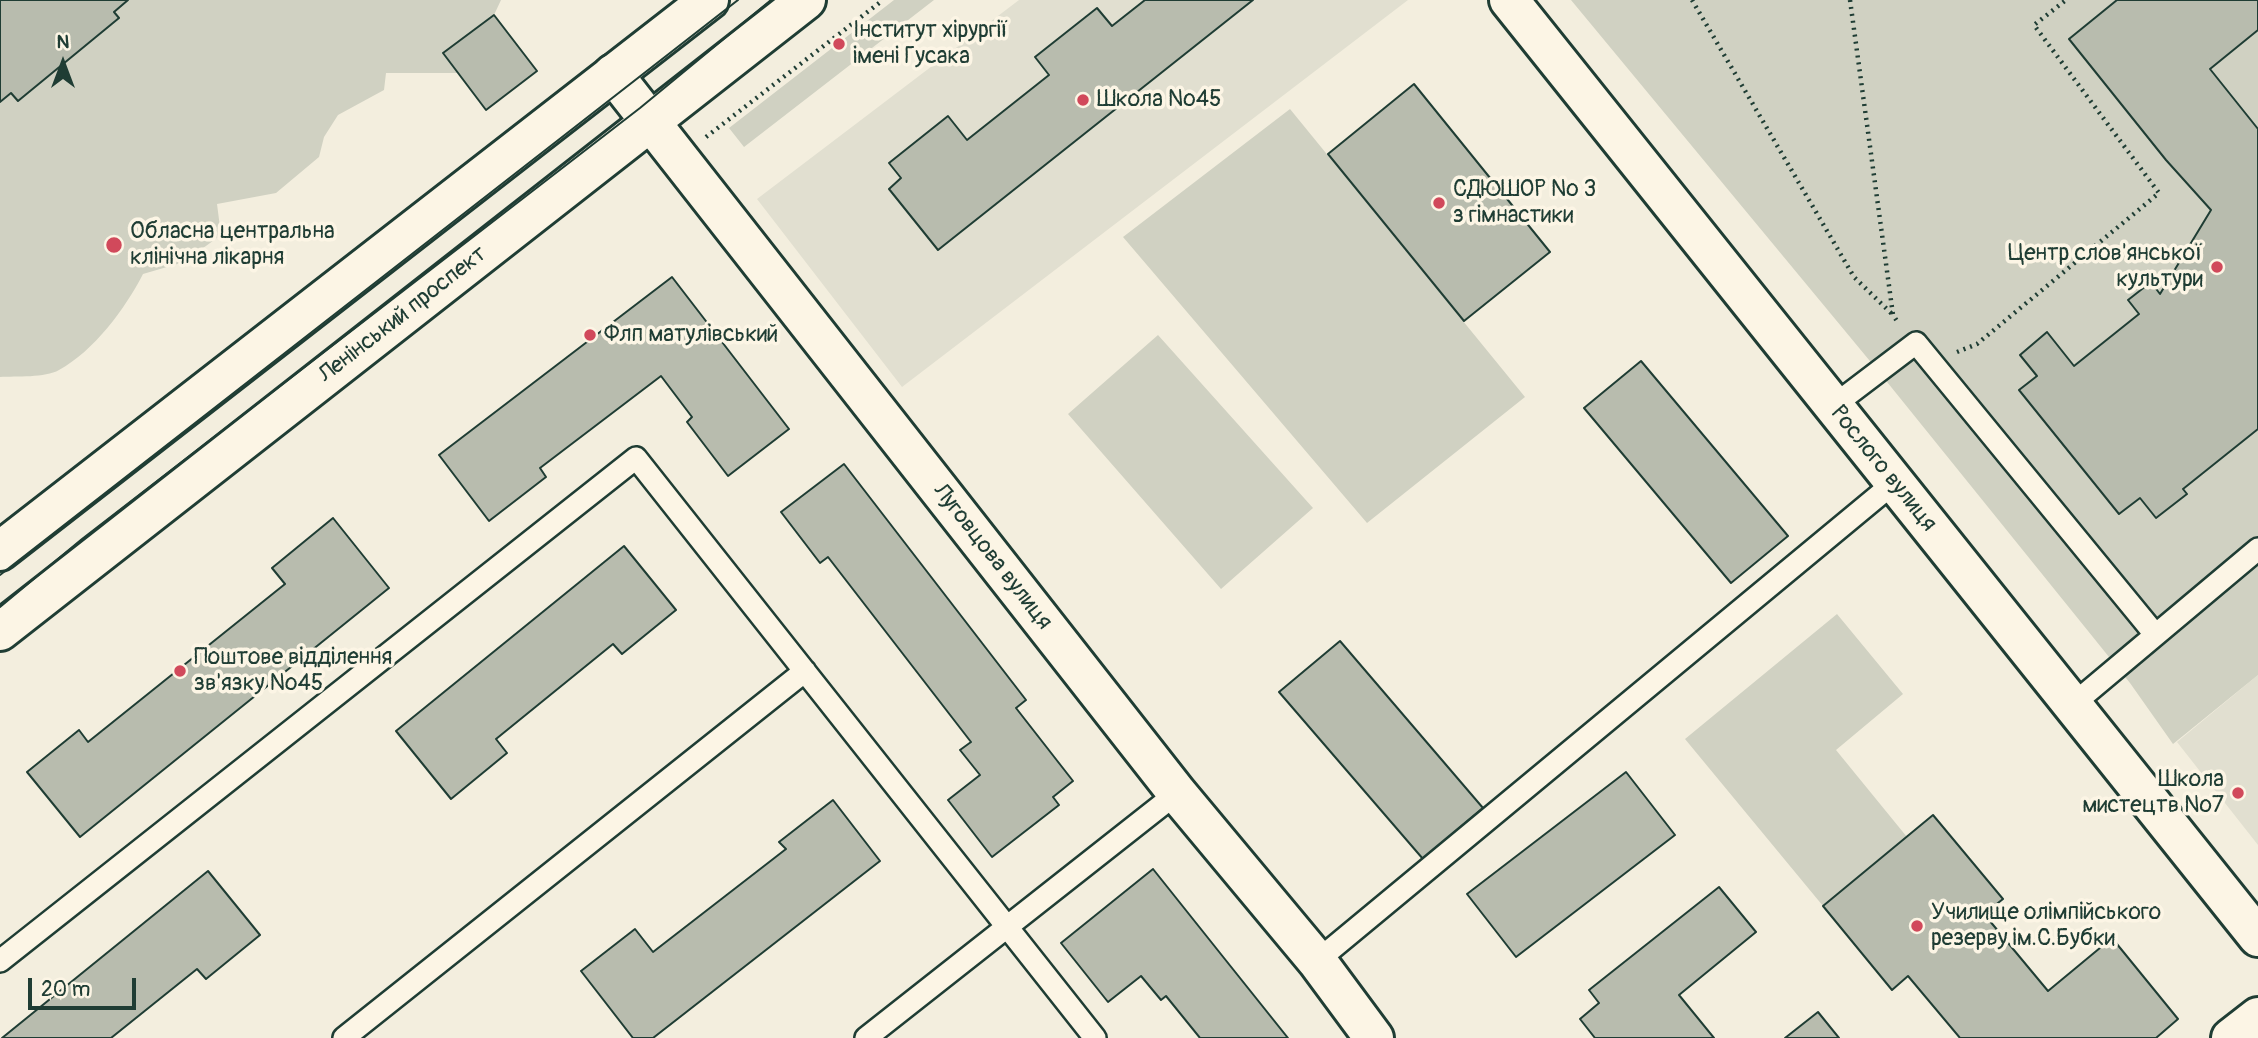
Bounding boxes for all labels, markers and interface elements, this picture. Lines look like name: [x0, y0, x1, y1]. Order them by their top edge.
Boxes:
place label: Інститут хірургії імені Гусака: [853, 17, 1009, 71]
north arrow: [28, 28, 98, 98]
text: N: [57, 30, 69, 54]
marker: Інститут хірургії імені Гусака: [831, 36, 847, 52]
place label: Школа №45: [1097, 86, 1222, 114]
marker: Школа №45: [1075, 92, 1091, 108]
place label: СДЮШОР № 3 з гімнастики: [1453, 176, 1596, 230]
marker: СДЮШОР № 3 з гімнастики: [1431, 195, 1447, 211]
place label: Обласна центральна клінічна лікарня: [130, 218, 335, 272]
marker: Обласна центральна клінічна лікарня: [104, 235, 124, 255]
place label: Центр слов'янської культури: [2008, 240, 2203, 294]
street label: Ленінський проспект: [313, 241, 493, 389]
marker: Центр слов'янської культури: [2209, 259, 2225, 275]
place label: Флп матулівський: [604, 321, 778, 349]
marker: Флп матулівський: [582, 327, 598, 343]
street label: Рослого вулиця: [1824, 401, 1942, 537]
street label: Луговцова вулиця: [926, 479, 1058, 635]
place label: Поштове відділення зв'язку №45: [194, 644, 392, 698]
marker: Поштове відділення зв'язку №45: [172, 663, 188, 679]
place label: Школа мистецтв №7: [2082, 766, 2224, 820]
marker: Школа мистецтв №7: [2230, 785, 2246, 801]
place label: Училище олімпійського резерву ім.С.Бубки: [1931, 899, 2161, 953]
marker: Училище олімпійського резерву ім.С.Бубки: [1909, 918, 1925, 934]
scale bar: [32, 964, 140, 1008]
text: 20 m: [41, 976, 90, 1003]

